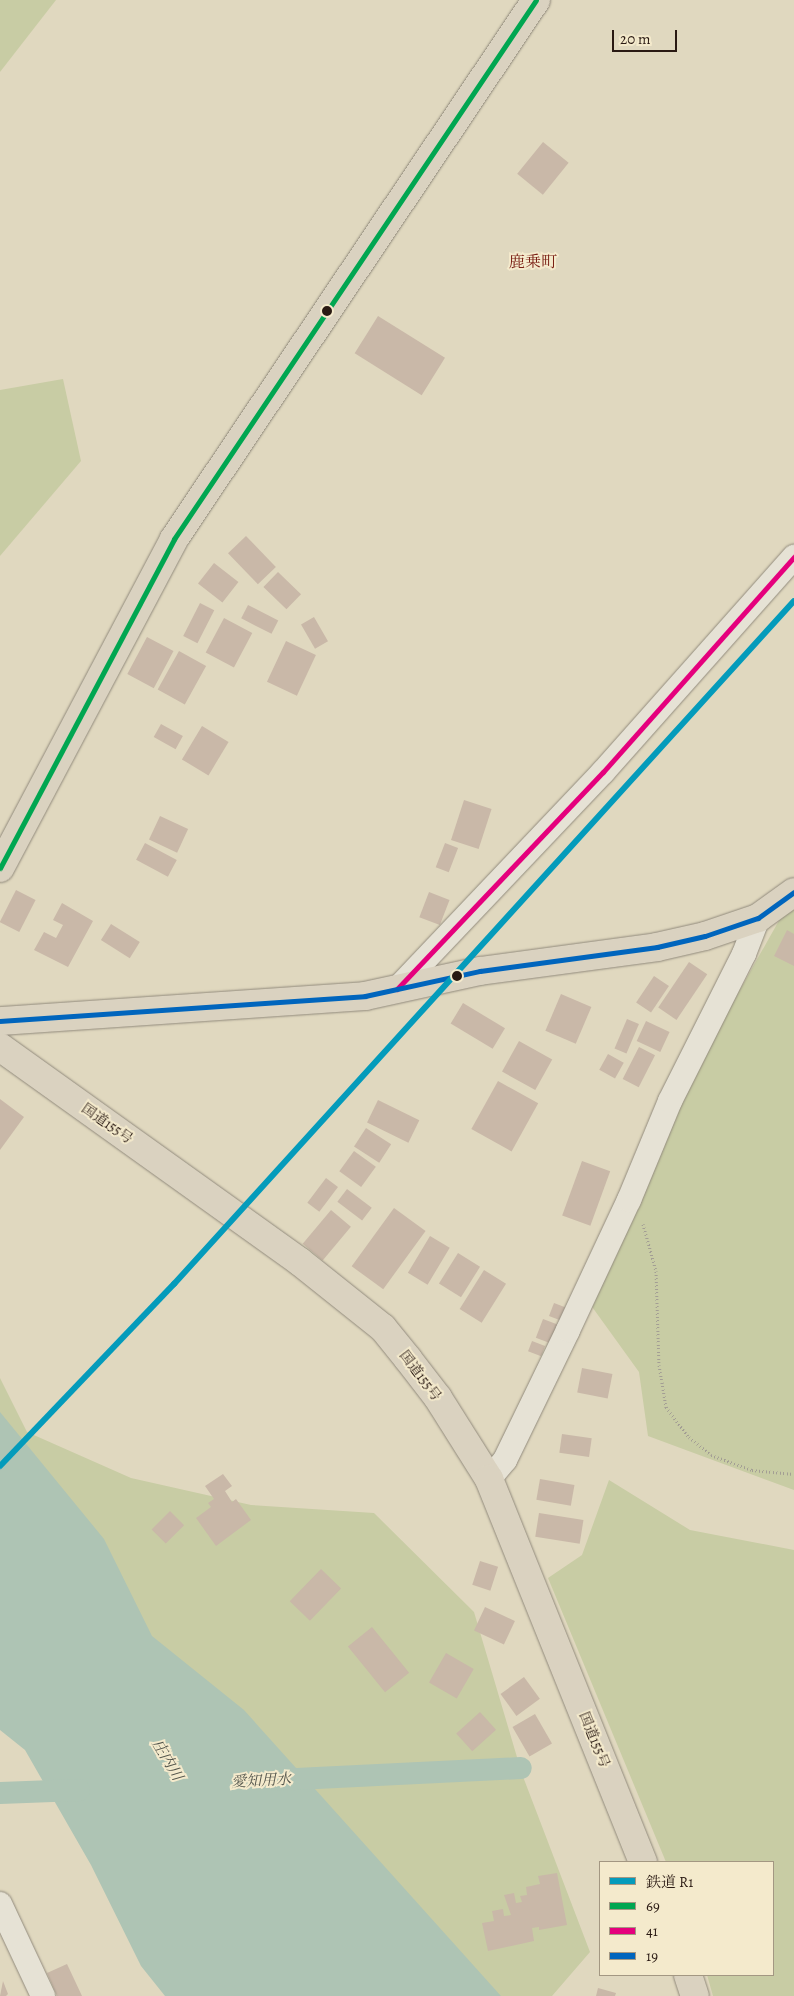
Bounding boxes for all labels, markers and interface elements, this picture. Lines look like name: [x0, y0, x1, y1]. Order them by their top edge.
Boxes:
scale bar: [614, 20, 679, 52]
text: 20 m: [620, 29, 651, 49]
district label: 鹿乗町: [509, 252, 557, 272]
unlabelled marker: [322, 306, 332, 316]
unlabelled marker: [452, 971, 462, 981]
street label: 国道155号: [78, 1100, 136, 1148]
street label: 国道155号: [396, 1347, 444, 1405]
street label: 国道155号: [575, 1710, 613, 1770]
water label: 庄内川: [148, 1736, 186, 1784]
water label: 愛知用水: [231, 1770, 291, 1792]
legend: [599, 1861, 774, 1976]
text: 鉄道 R1: [646, 1872, 693, 1892]
text: 69: [646, 1896, 660, 1916]
text: 41: [646, 1921, 658, 1941]
text: 19: [646, 1946, 658, 1966]

